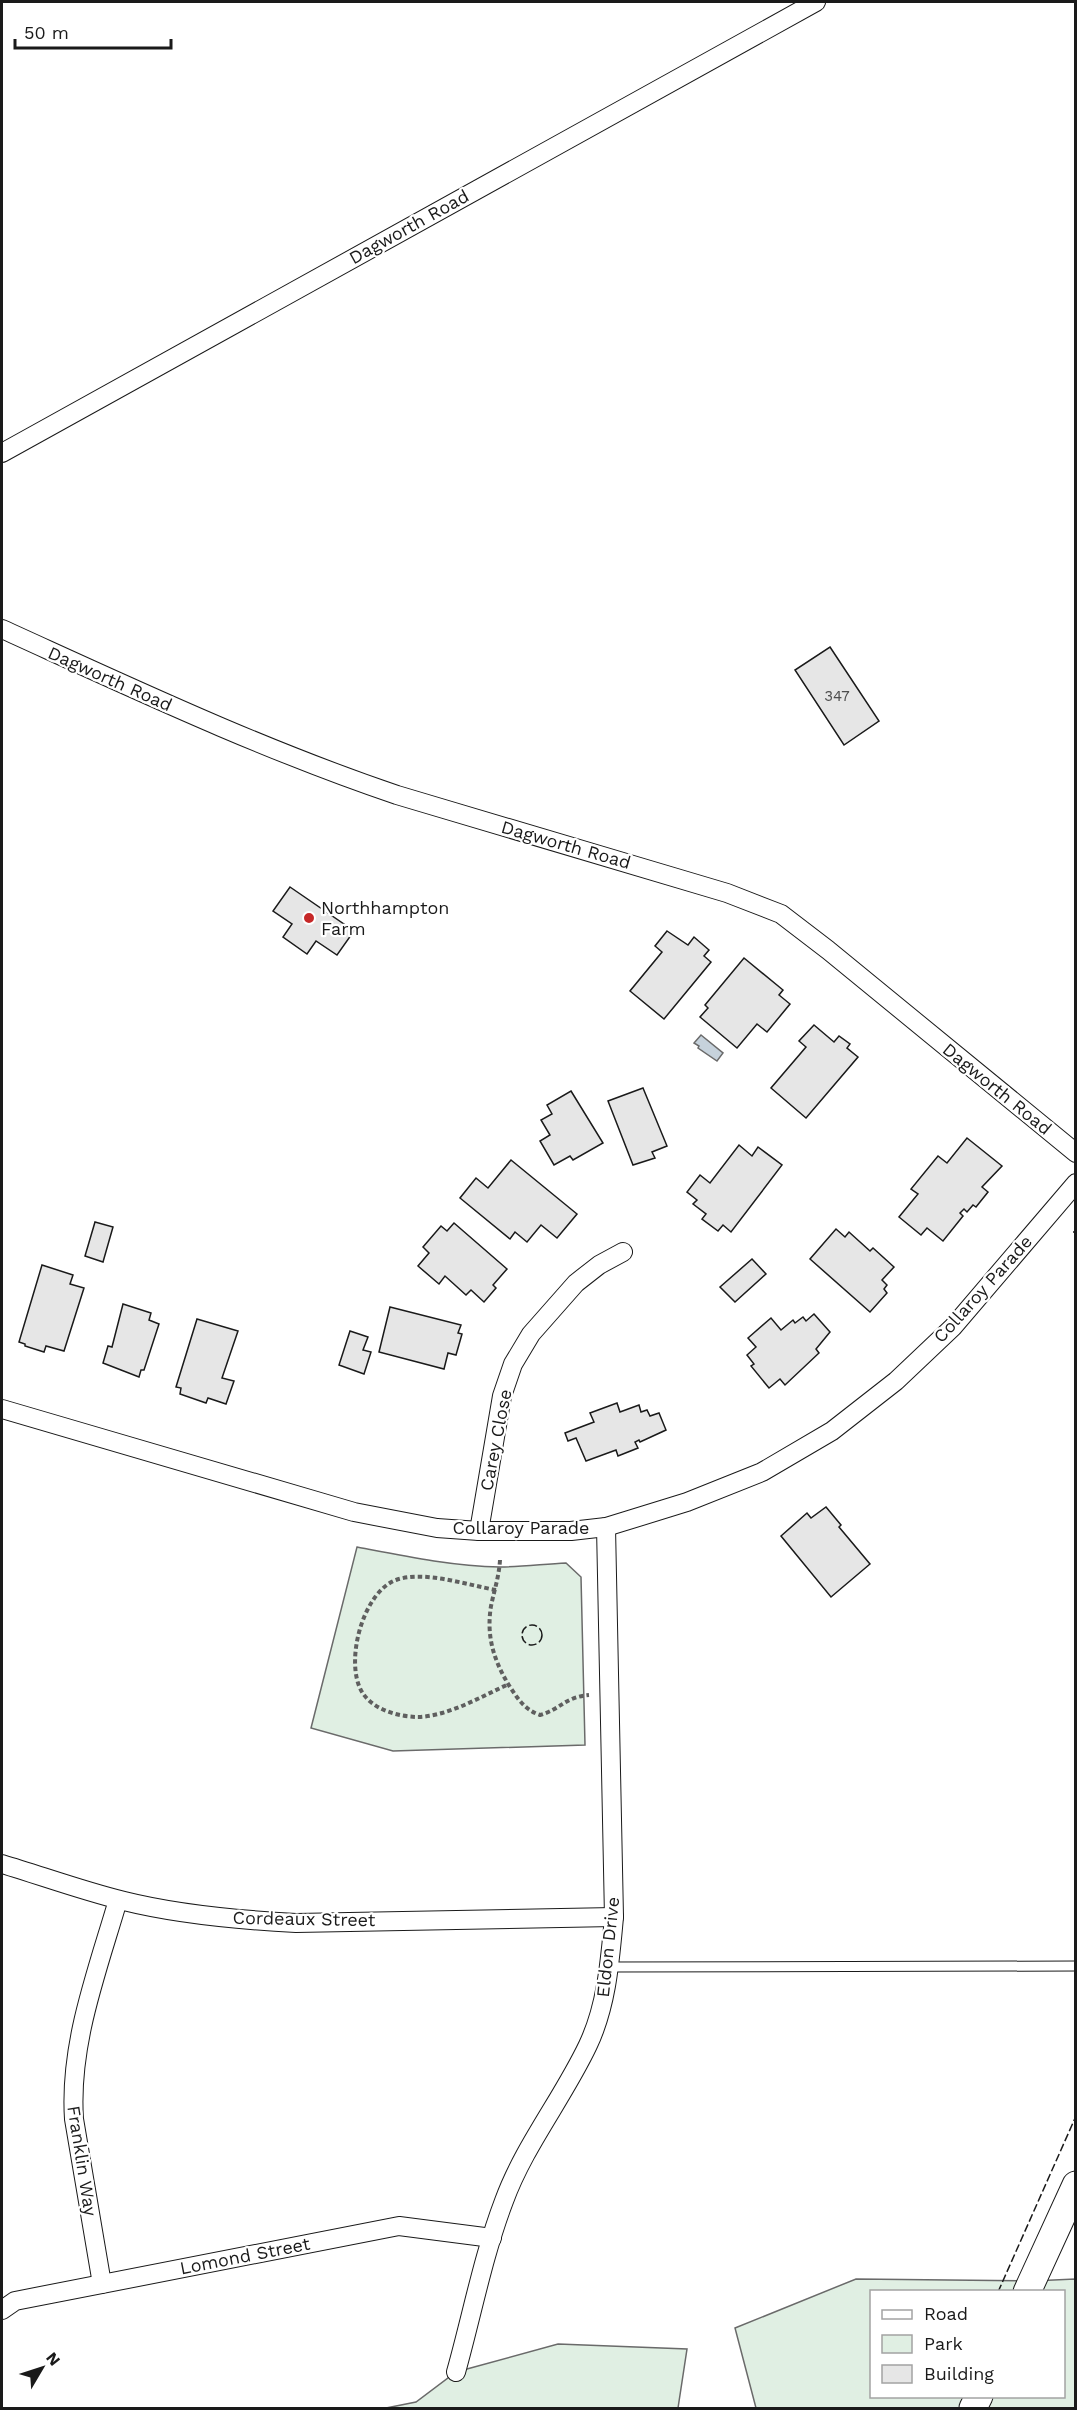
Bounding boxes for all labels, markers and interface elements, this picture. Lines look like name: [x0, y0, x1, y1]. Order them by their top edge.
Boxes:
scale bar: [15, 12, 171, 50]
text: 50 m: [24, 22, 69, 43]
street label: Dagworth Road: [345, 185, 472, 268]
street label: Dagworth Road: [45, 642, 176, 715]
house number: 347: [824, 687, 850, 705]
street label: Dagworth Road: [499, 816, 633, 873]
place label: Northhampton Farm: [321, 897, 449, 939]
marker: Northhampton Farm: [302, 911, 316, 925]
street label: Dagworth Road: [939, 1038, 1056, 1139]
street label: Collaroy Parade: [929, 1231, 1036, 1347]
street label: Carey Close: [475, 1387, 516, 1492]
street label: Collaroy Parade: [452, 1517, 590, 1538]
street label: Eldon Drive: [592, 1896, 623, 1998]
street label: Cordeaux Street: [232, 1907, 376, 1930]
street label: Franklin Way: [63, 2104, 102, 2218]
street label: Lomond Street: [178, 2233, 312, 2278]
legend: [870, 2290, 1065, 2398]
text: Road: [924, 2303, 968, 2324]
text: Park: [924, 2333, 963, 2354]
north arrow: [12, 2338, 72, 2398]
text: N: [42, 2348, 64, 2369]
text: Building: [924, 2363, 994, 2384]

